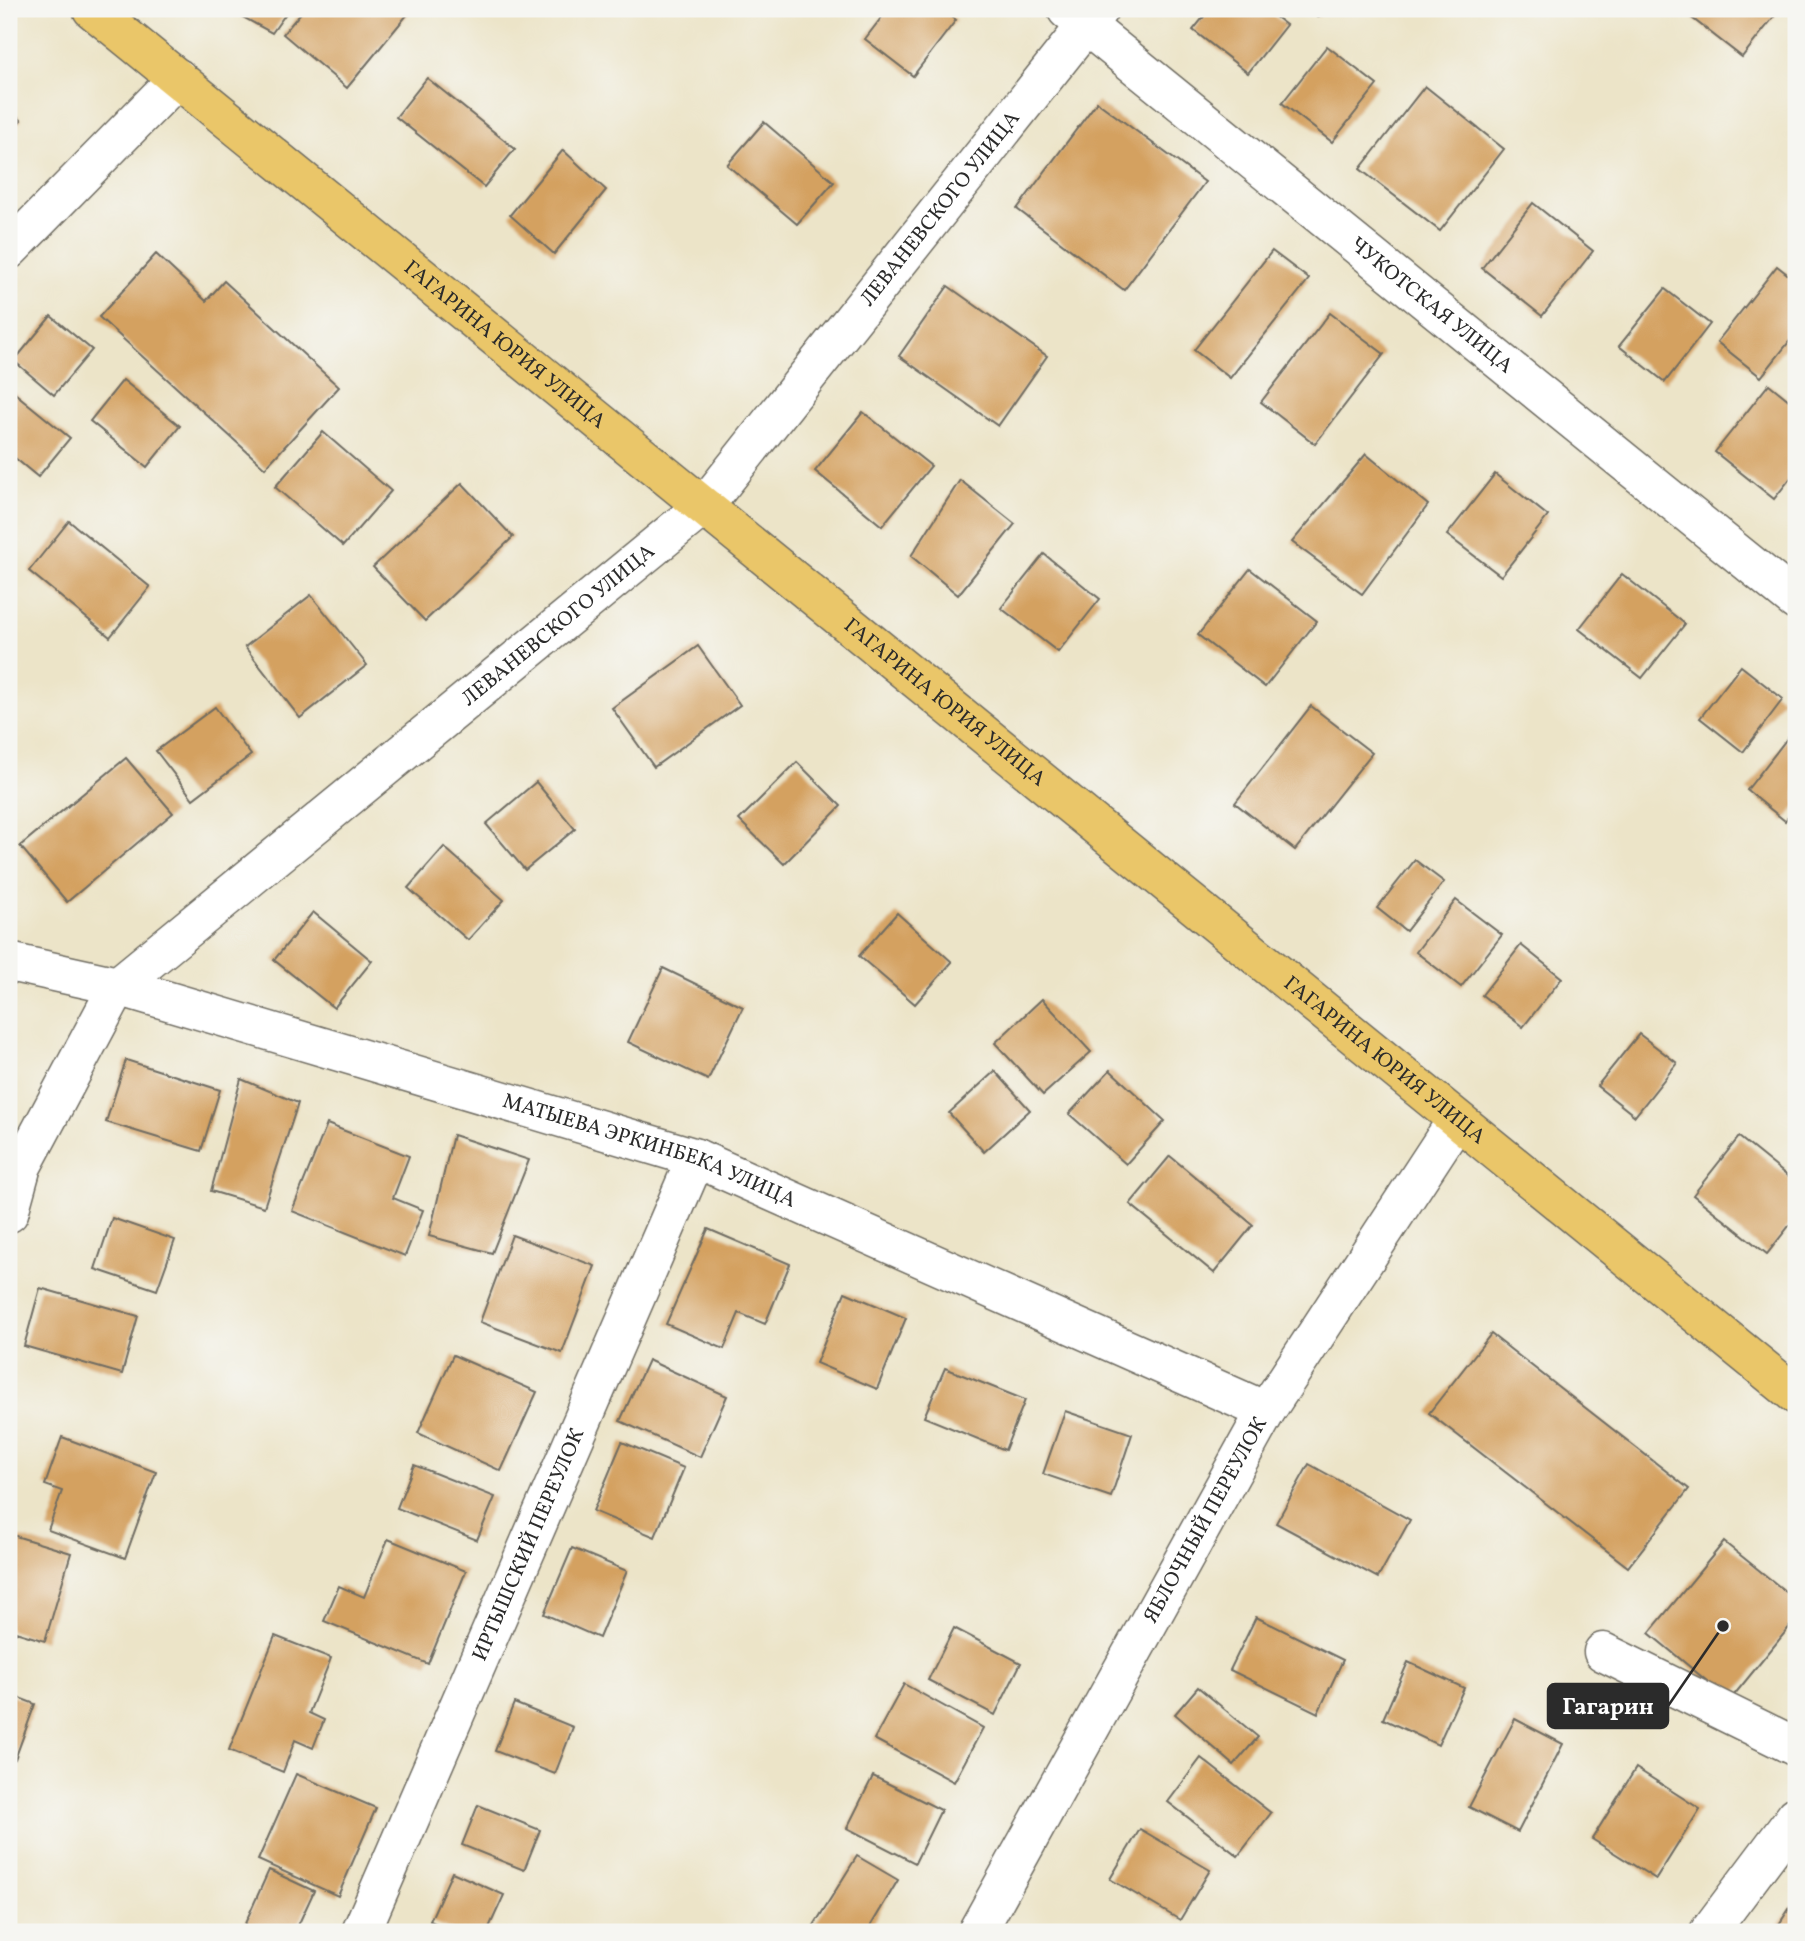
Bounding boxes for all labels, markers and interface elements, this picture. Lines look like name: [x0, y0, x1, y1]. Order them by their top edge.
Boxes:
street label: ЛЕВАНЕВСКОГО УЛИЦА: [854, 105, 1027, 313]
street label: ЧУКОТСКАЯ УЛИЦА: [1344, 230, 1519, 380]
street label: ГАГАРИНА ЮРИЯ УЛИЦА: [397, 254, 612, 436]
street label: ЛЕВАНЕВСКОГО УЛИЦА: [455, 537, 661, 713]
street label: ГАГАРИНА ЮРИЯ УЛИЦА: [837, 611, 1052, 794]
street label: ГАГАРИНА ЮРИЯ УЛИЦА: [1277, 969, 1492, 1151]
street label: МАТЫЕВА ЭРКИНБЕКА УЛИЦА: [499, 1087, 801, 1215]
street label: ЯБЛОЧНЫЙ ПЕРЕУЛОК: [1137, 1412, 1274, 1628]
street label: ИРТЫШСКИЙ ПЕРЕУЛОК: [465, 1424, 592, 1666]
callout: Гагарин: [1548, 1684, 1668, 1728]
text: Гагарин: [1562, 1692, 1654, 1724]

